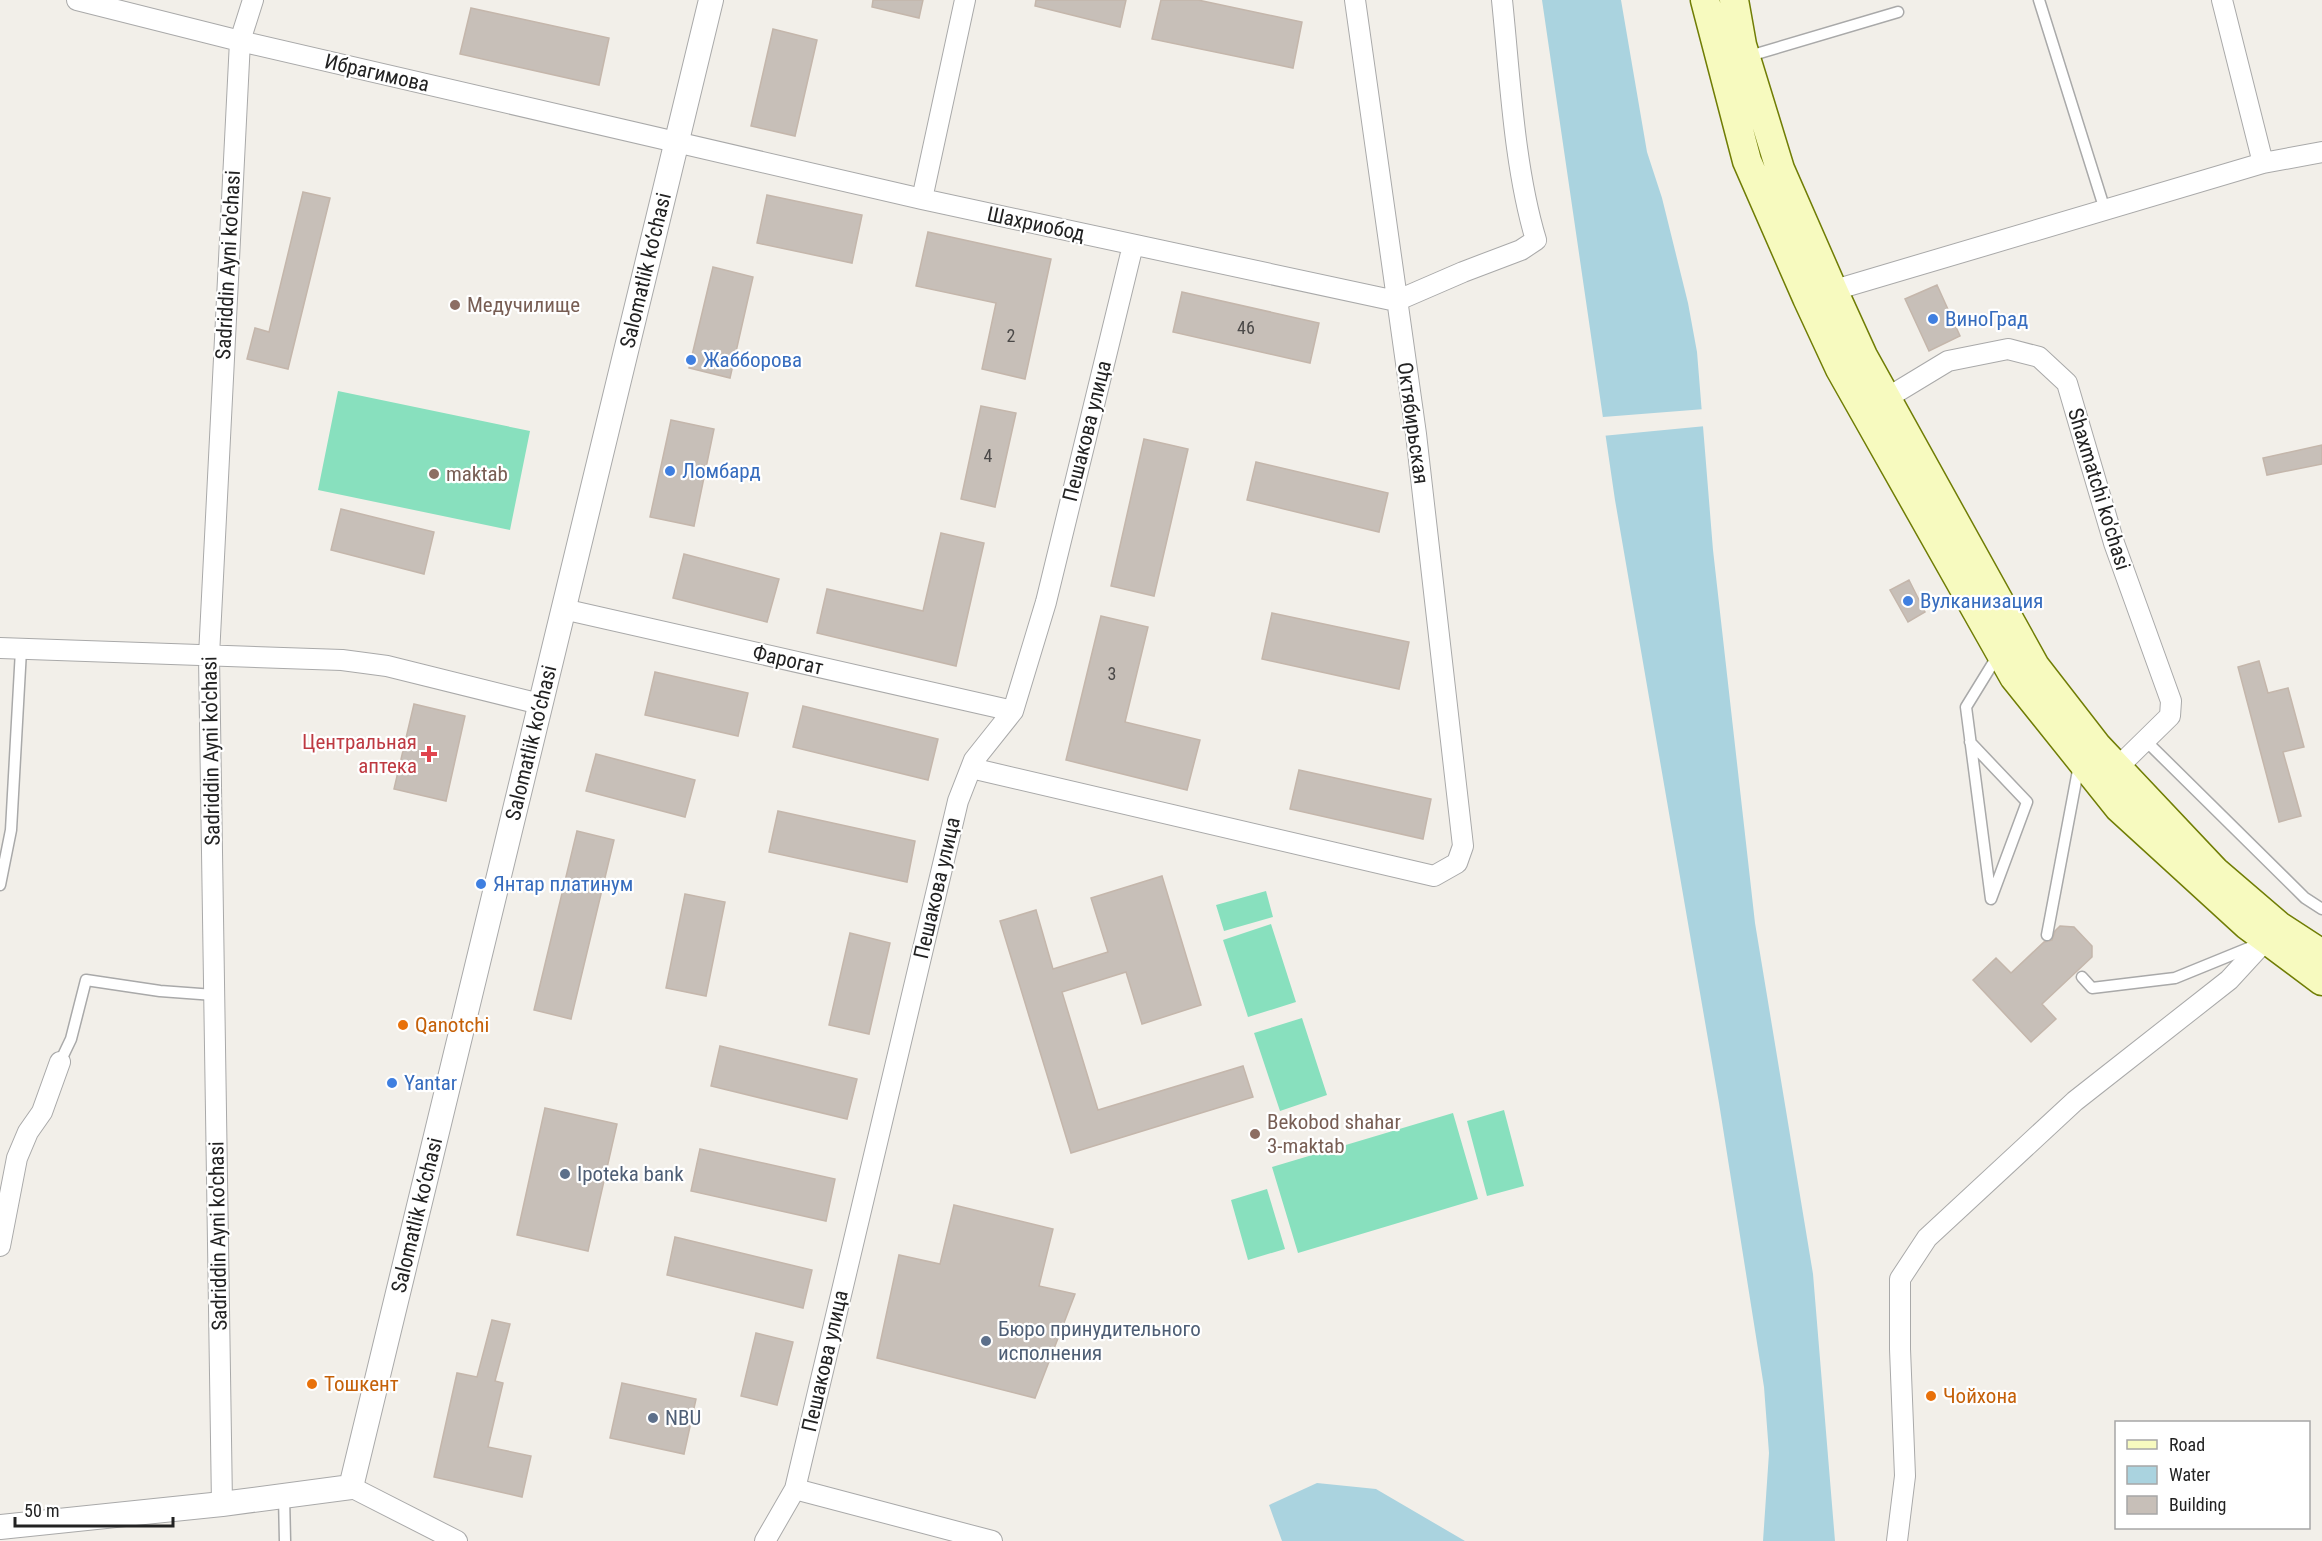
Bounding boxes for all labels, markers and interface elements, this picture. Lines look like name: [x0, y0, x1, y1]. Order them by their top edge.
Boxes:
street label: Ибрагимова: [322, 49, 432, 97]
street label: Sadriddin Ayni ko'chasi: [211, 170, 245, 360]
street label: Salomatlik ko‘chasi: [615, 190, 676, 350]
street label: Шахриобод: [985, 202, 1087, 246]
place label: Медучилище: [467, 293, 580, 317]
marker: Медучилище: [448, 298, 462, 312]
place label: ВиноГрад: [1945, 307, 2028, 331]
marker: ВиноГрад: [1926, 312, 1940, 326]
house number: 46: [1237, 317, 1255, 338]
house number: 2: [1007, 325, 1016, 346]
place label: Жабборова: [703, 348, 802, 372]
marker: Жабборова: [684, 353, 698, 367]
street label: Пешакова улица: [1058, 358, 1116, 504]
street label: Октябирьская: [1393, 360, 1433, 486]
street label: Shaxmatchi ko'chasi: [2063, 405, 2135, 573]
house number: 4: [984, 445, 993, 466]
place label: Ломбард: [682, 459, 761, 483]
place label: maktab: [446, 462, 508, 486]
marker: Ломбард: [663, 464, 677, 478]
marker: maktab: [427, 467, 441, 481]
place label: Вулканизация: [1920, 589, 2043, 613]
marker: Вулканизация: [1901, 594, 1915, 608]
street label: Фарогат: [750, 640, 826, 680]
street label: Sadriddin Ayni ko'chasi: [197, 656, 225, 846]
street label: Salomatlik ko‘chasi: [501, 663, 562, 823]
house number: 3: [1108, 663, 1116, 684]
place label: Центральная аптека: [302, 730, 417, 778]
marker: Центральная аптека: [422, 747, 436, 761]
street label: Пешакова улица: [909, 815, 965, 961]
place label: Янтар платинум: [493, 872, 633, 896]
marker: Янтар платинум: [474, 877, 488, 891]
place label: Qanotchi: [415, 1013, 489, 1037]
marker: Qanotchi: [396, 1018, 410, 1032]
place label: Yantar: [404, 1071, 457, 1095]
marker: Yantar: [385, 1076, 399, 1090]
place label: Bekobod shahar 3-maktab: [1267, 1110, 1401, 1158]
marker: Bekobod shahar 3-maktab: [1248, 1127, 1262, 1141]
street label: Salomatlik ko‘chasi: [386, 1135, 447, 1295]
street label: Sadriddin Ayni ko'chasi: [204, 1141, 232, 1331]
place label: Ipoteka bank: [577, 1162, 684, 1186]
marker: Ipoteka bank: [558, 1167, 572, 1181]
street label: Пешакова улица: [797, 1288, 853, 1434]
place label: Бюро принудительного исполнения: [998, 1317, 1201, 1365]
marker: Бюро принудительного исполнения: [979, 1334, 993, 1348]
place label: Тошкент: [324, 1372, 399, 1396]
marker: Тошкент: [305, 1377, 319, 1391]
place label: Чойхона: [1943, 1384, 2017, 1408]
marker: Чойхона: [1924, 1389, 1938, 1403]
place label: NBU: [665, 1406, 701, 1430]
marker: NBU: [646, 1411, 660, 1425]
legend: [2115, 1421, 2310, 1529]
text: Road: [2169, 1434, 2205, 1455]
text: Water: [2169, 1464, 2211, 1485]
scale bar: [15, 1490, 172, 1528]
text: Building: [2169, 1494, 2226, 1515]
text: 50 m: [24, 1500, 59, 1521]

